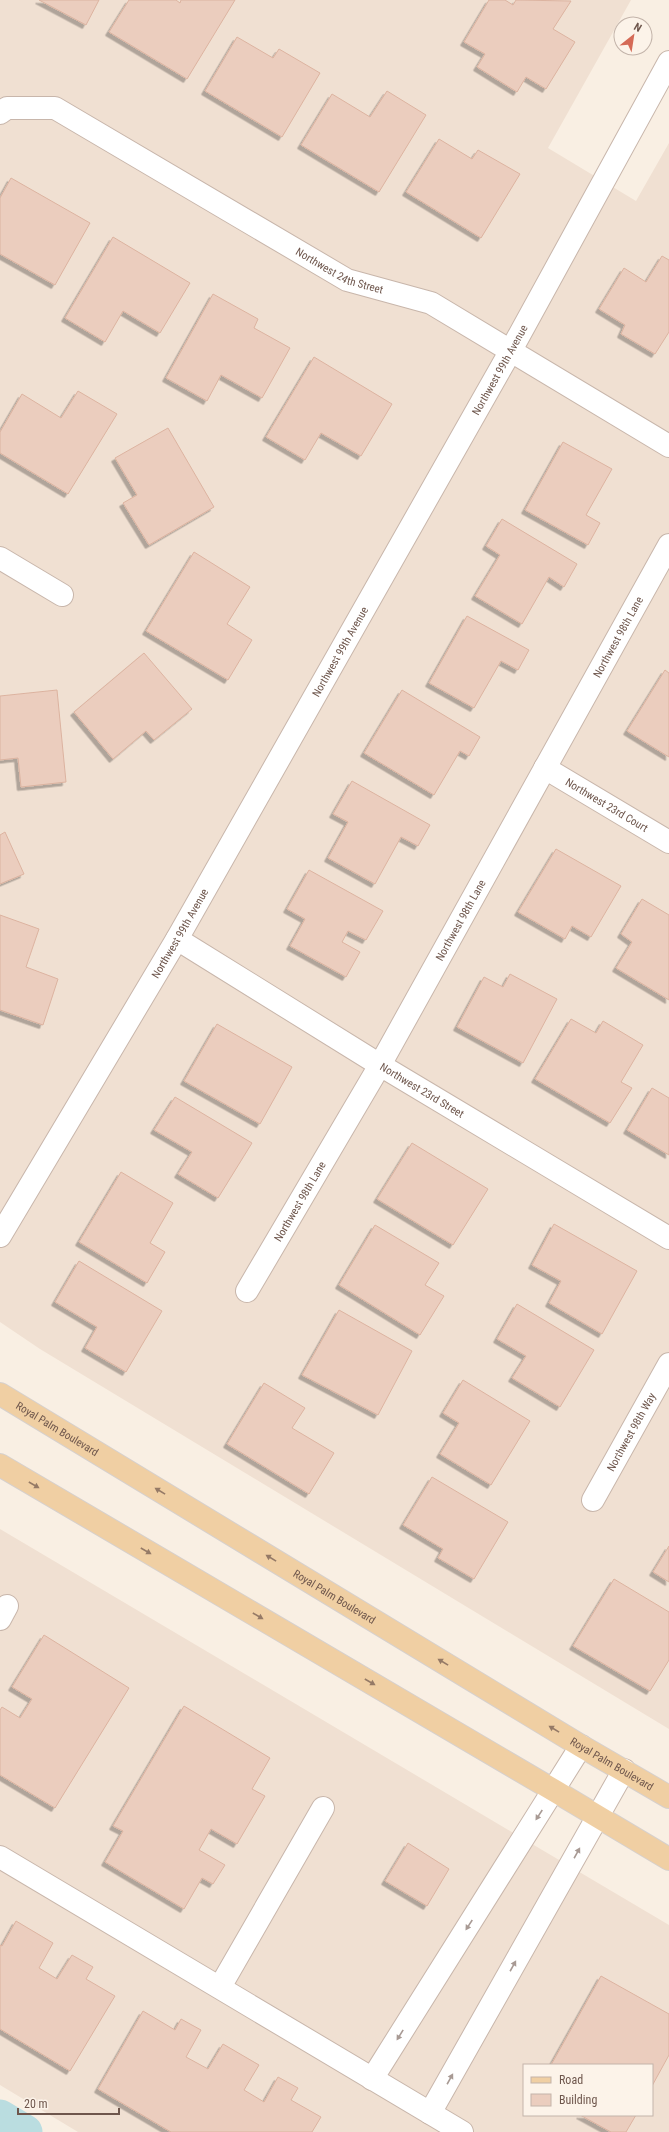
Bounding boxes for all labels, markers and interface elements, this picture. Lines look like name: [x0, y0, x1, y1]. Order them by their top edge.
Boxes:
north arrow: [613, 16, 653, 56]
text: N: [632, 20, 644, 35]
street label: Northwest 24th Street: [293, 245, 385, 297]
street label: Northwest 99th Avenue: [470, 323, 531, 417]
street label: Northwest 98th Lane: [591, 594, 646, 680]
street label: Northwest 99th Avenue: [310, 605, 371, 699]
street label: Northwest 23rd Court: [563, 776, 650, 835]
street label: Northwest 98th Lane: [433, 878, 489, 963]
street label: Northwest 99th Avenue: [149, 887, 211, 981]
street label: Northwest 23rd Street: [377, 1060, 466, 1121]
street label: Northwest 98th Lane: [272, 1159, 329, 1244]
street label: Northwest 98th Way: [604, 1390, 659, 1474]
street label: Royal Palm Boulevard: [13, 1399, 101, 1459]
one-way arrow: [28, 1481, 40, 1488]
one-way arrow: [154, 1488, 166, 1495]
one-way arrow: [140, 1547, 152, 1554]
one-way arrow: [265, 1555, 277, 1562]
street label: Royal Palm Boulevard: [291, 1567, 378, 1627]
one-way arrow: [252, 1613, 264, 1620]
one-way arrow: [438, 1658, 448, 1666]
one-way arrow: [365, 1678, 375, 1686]
one-way arrow: [548, 1726, 560, 1733]
street label: Royal Palm Boulevard: [568, 1735, 656, 1794]
one-way arrow: [535, 1810, 543, 1820]
one-way arrow: [574, 1847, 581, 1858]
one-way arrow: [465, 1919, 473, 1930]
one-way arrow: [510, 1960, 517, 1972]
one-way arrow: [396, 2030, 404, 2040]
legend: [523, 2064, 653, 2116]
one-way arrow: [446, 2073, 453, 2085]
text: Road: [559, 2073, 583, 2087]
scale bar: [18, 2090, 119, 2116]
text: Building: [559, 2093, 597, 2107]
text: 20 m: [24, 2097, 48, 2111]

